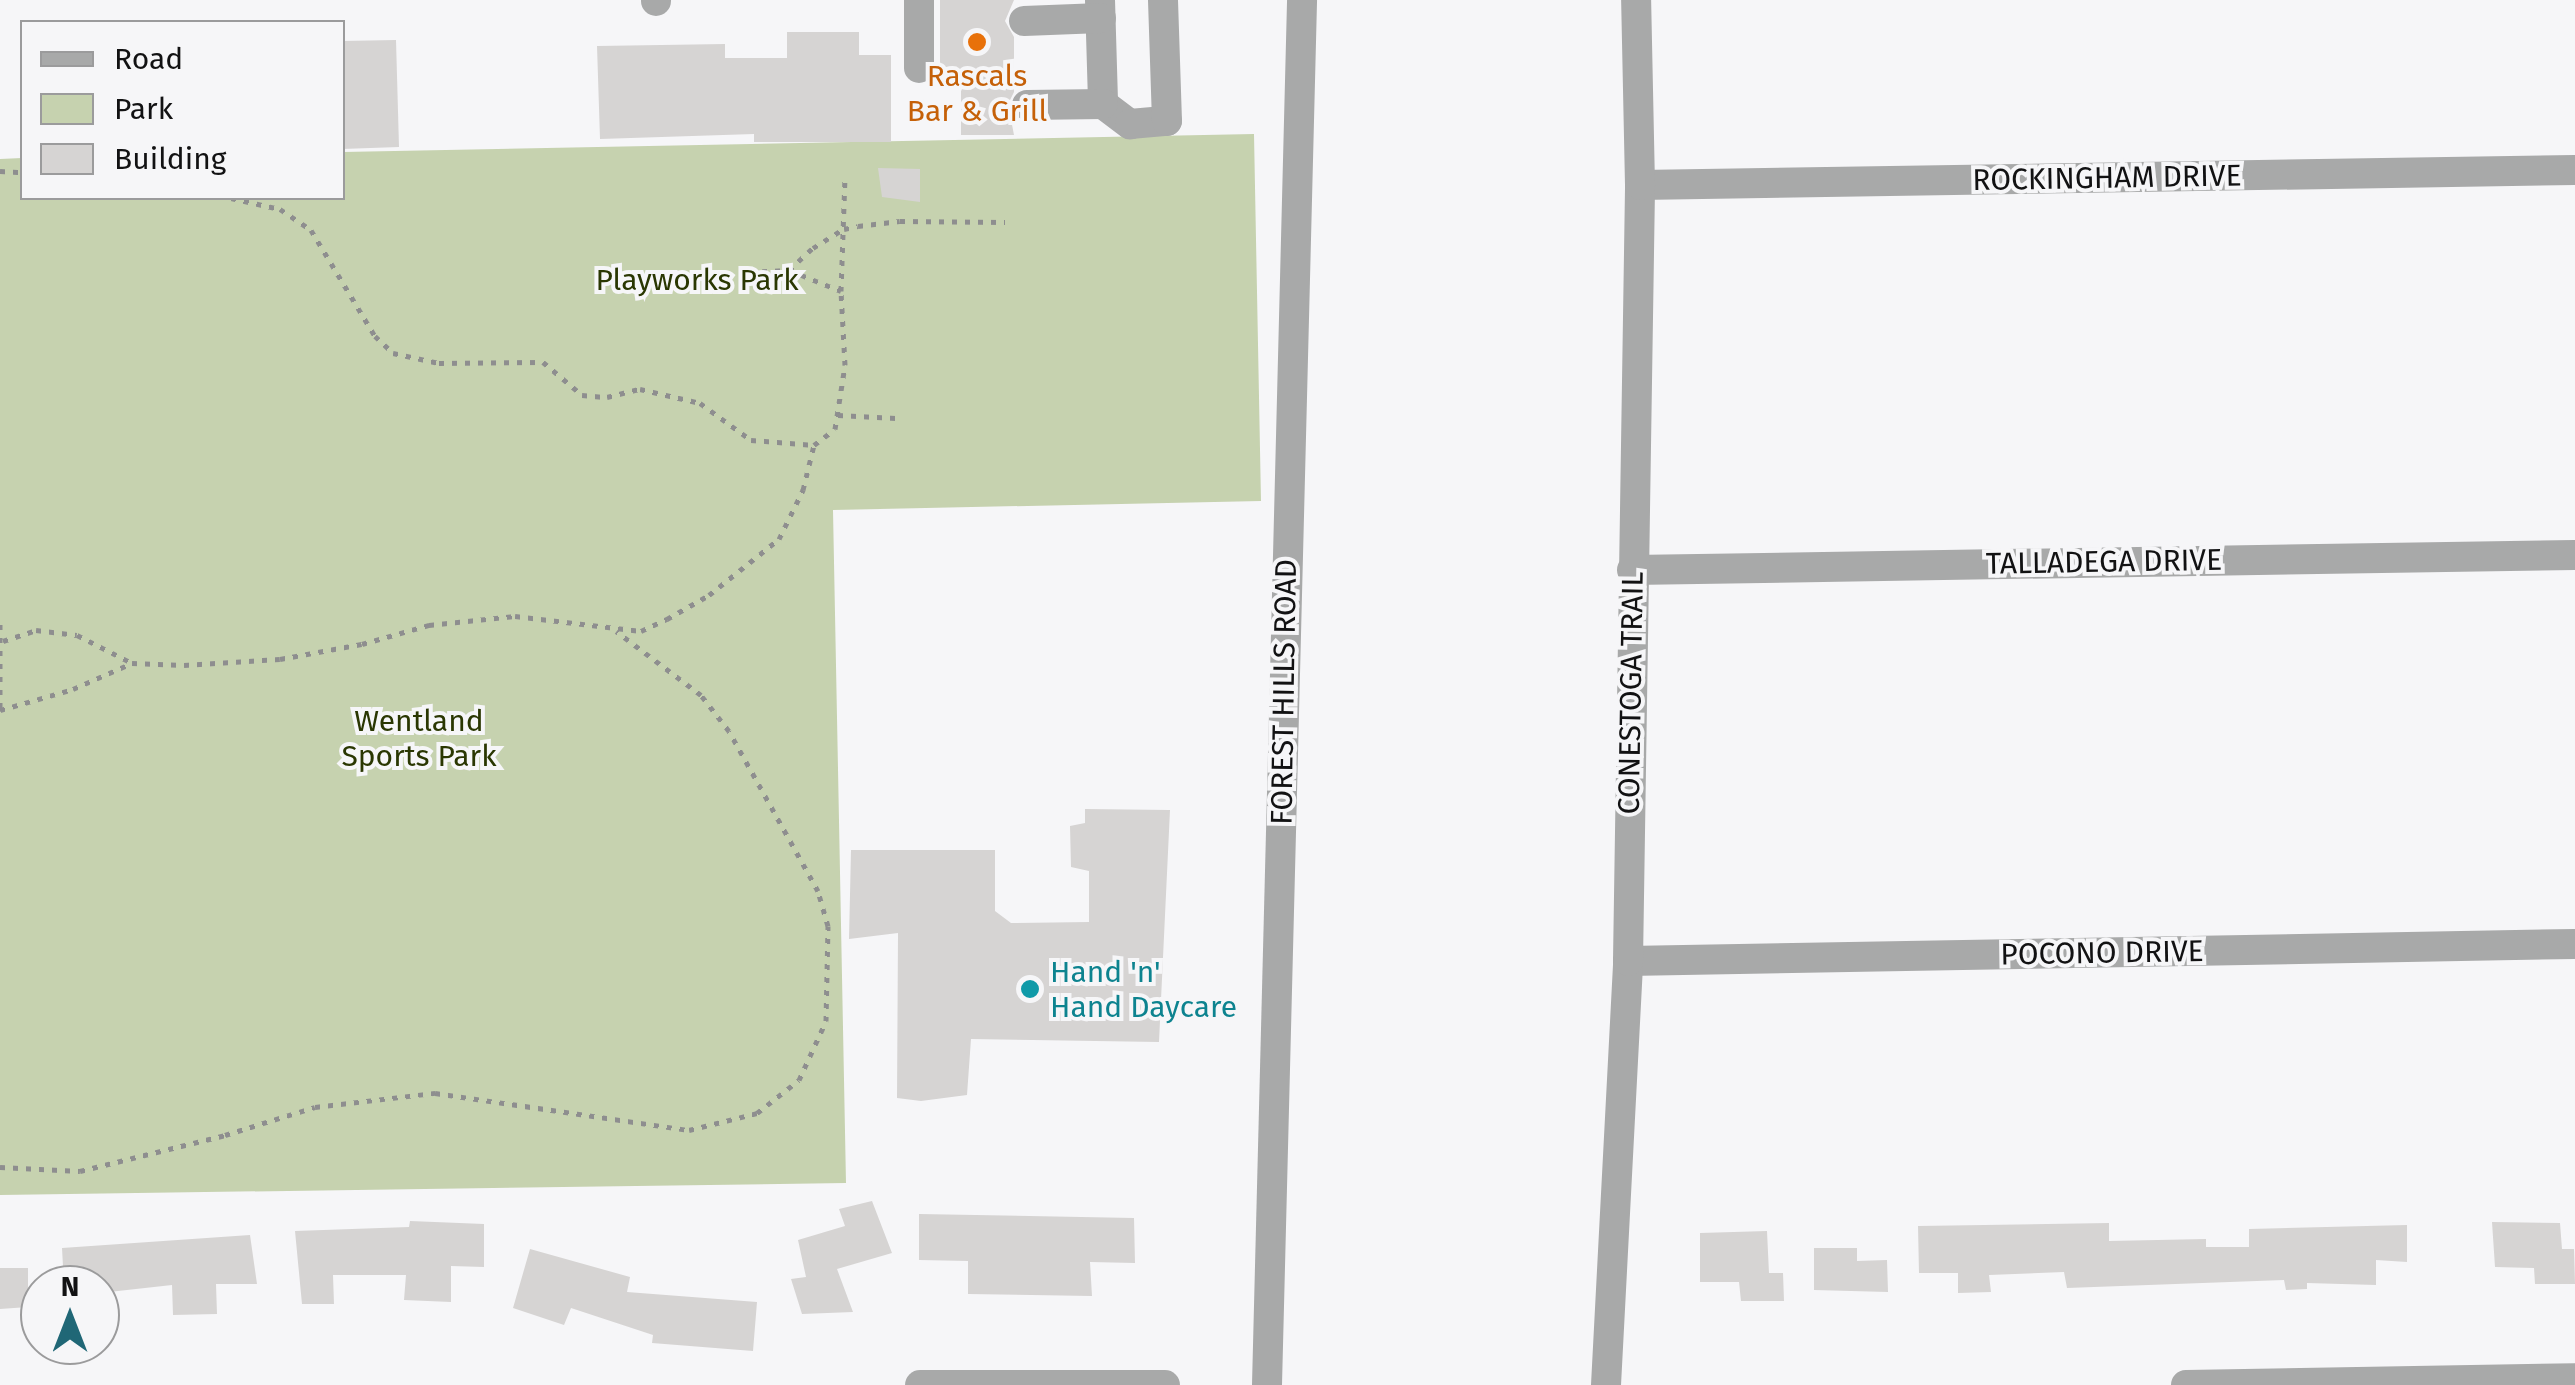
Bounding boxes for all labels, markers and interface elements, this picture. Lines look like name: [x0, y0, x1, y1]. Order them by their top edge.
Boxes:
legend: [20, 20, 345, 200]
marker: Rascals Bar & Grill: [966, 31, 988, 53]
text: Road: [114, 41, 183, 77]
place label: Rascals Bar & Grill: [907, 58, 1047, 128]
text: Park: [114, 91, 173, 127]
text: Building: [114, 141, 226, 177]
street label: ROCKINGHAM DRIVE: [1972, 158, 2242, 198]
park label: Playworks Park: [595, 262, 799, 298]
street label: TALLADEGA DRIVE: [1986, 542, 2222, 582]
street label: FOREST HILLS ROAD: [1264, 559, 1304, 825]
street label: CONESTOGA TRAIL: [1611, 571, 1651, 815]
park label: Wentland Sports Park: [341, 703, 497, 774]
street label: POCONO DRIVE: [2000, 933, 2204, 973]
place label: Hand 'n' Hand Daycare: [1050, 954, 1237, 1024]
marker: Hand 'n' Hand Daycare: [1019, 978, 1041, 1000]
north arrow: [20, 1265, 120, 1365]
text: N: [61, 1270, 79, 1303]

